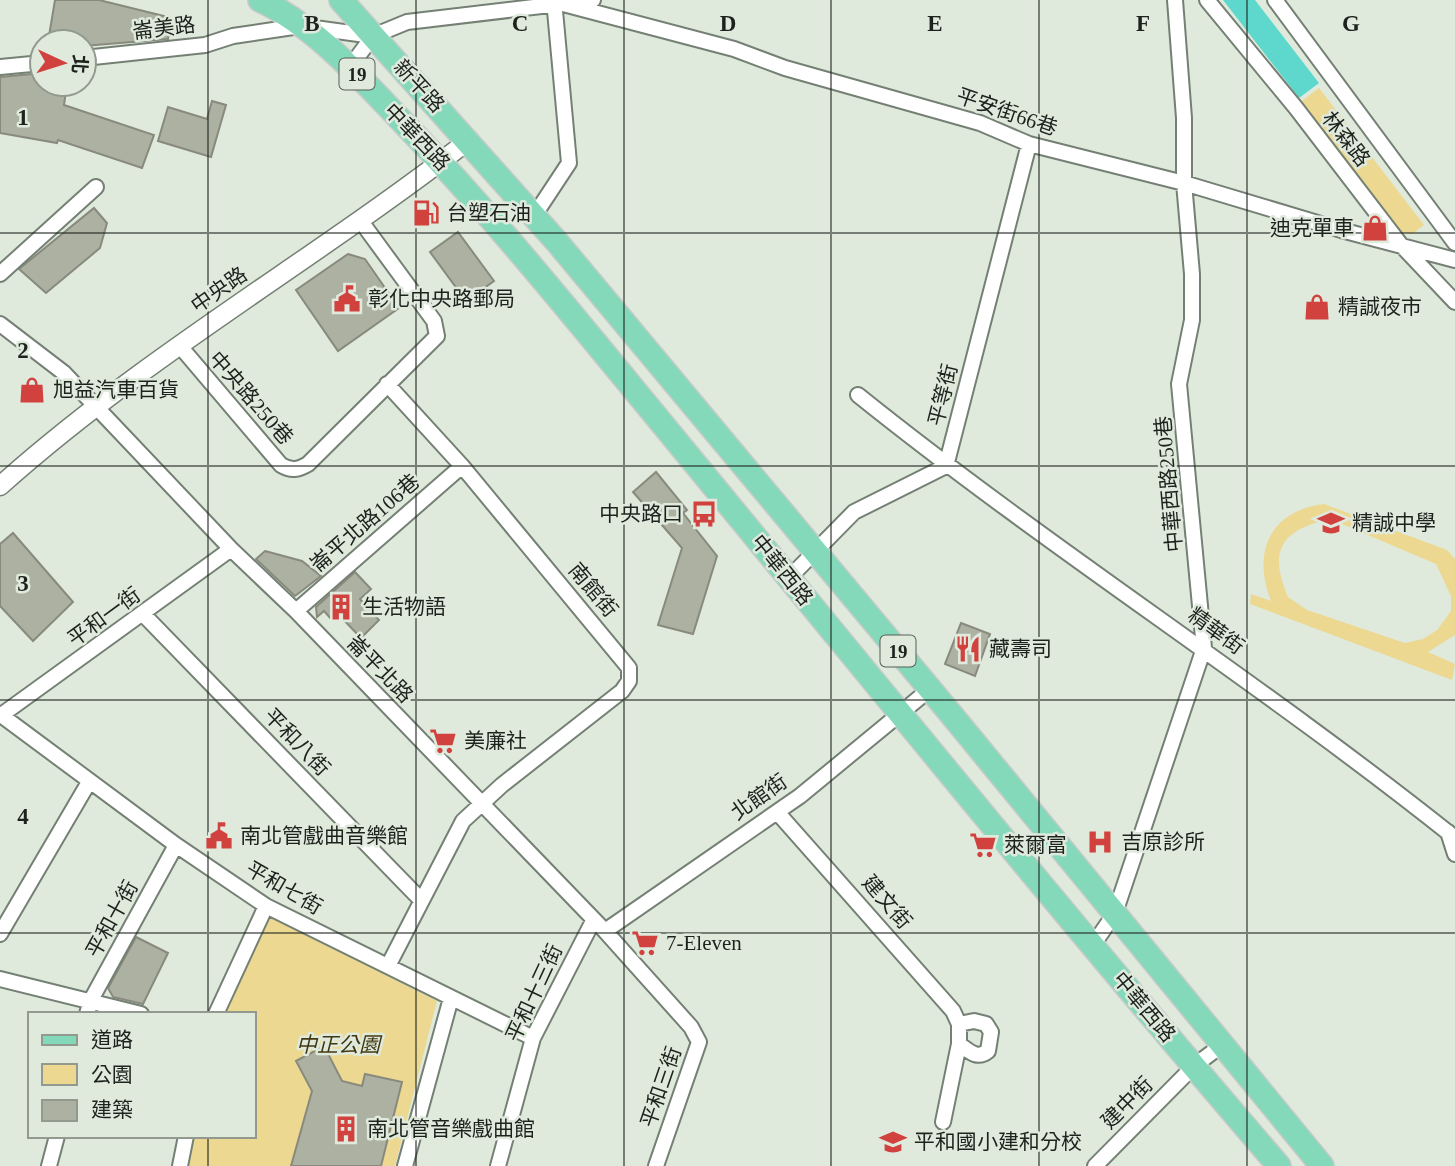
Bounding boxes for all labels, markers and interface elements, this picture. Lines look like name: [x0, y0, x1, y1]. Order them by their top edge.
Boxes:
text: B: [304, 11, 320, 36]
text: C: [512, 11, 528, 36]
text: D: [720, 11, 736, 36]
text: E: [927, 11, 943, 36]
text: F: [1136, 11, 1150, 36]
text: G: [1342, 11, 1360, 36]
street label: 崙美路: [131, 12, 197, 44]
north arrow: [28, 28, 98, 98]
text: 北: [68, 54, 91, 74]
street label: 新平路: [389, 55, 449, 117]
road number: 19: [340, 58, 374, 90]
street label: 平安街66巷: [953, 84, 1061, 140]
street label: 中華西路: [379, 98, 455, 176]
text: 1: [17, 105, 29, 130]
street label: 林森路: [1317, 107, 1375, 171]
fuel station icon: 台塑石油: [411, 198, 441, 228]
place label: 台塑石油: [447, 201, 531, 225]
shop icon: 迪克單車: [1360, 213, 1390, 243]
place label: 迪克單車: [1270, 216, 1354, 240]
street label: 中央路: [186, 262, 252, 318]
public building icon: 彰化中央路郵局: [332, 284, 362, 314]
place label: 彰化中央路郵局: [368, 287, 515, 311]
shop icon: 精誠夜市: [1302, 292, 1332, 322]
place label: 精誠夜市: [1338, 295, 1422, 319]
text: 2: [17, 338, 29, 363]
street label: 中央路250巷: [204, 347, 298, 449]
street label: 平等街: [924, 362, 962, 428]
shop icon: 旭益汽車百貨: [17, 375, 47, 405]
place label: 旭益汽車百貨: [53, 378, 179, 402]
street label: 中華西路250巷: [1151, 415, 1187, 553]
street label: 崙平北路106巷: [306, 469, 424, 577]
bus stop icon: 中央路口: [689, 499, 719, 529]
place label: 中央路口: [599, 502, 683, 526]
school or university icon: 精誠中學: [1316, 508, 1346, 538]
place label: 精誠中學: [1352, 511, 1436, 535]
street label: 中華西路: [746, 530, 818, 610]
street label: 南館街: [564, 558, 622, 622]
text: 3: [17, 571, 29, 596]
street label: 平和一街: [63, 583, 145, 651]
building icon: 生活物語: [326, 592, 356, 622]
place label: 生活物語: [362, 595, 446, 619]
street label: 精華街: [1183, 603, 1249, 659]
street label: 崙平北路: [342, 630, 418, 708]
restaurant icon: 藏壽司: [953, 634, 983, 664]
road number: 19: [880, 636, 916, 666]
place label: 藏壽司: [989, 637, 1052, 661]
street label: 平和八街: [259, 703, 335, 781]
supermarket icon: 美廉社: [428, 726, 458, 756]
place label: 美廉社: [464, 729, 527, 753]
street label: 北館街: [726, 769, 792, 825]
text: 4: [17, 804, 29, 829]
public building icon: 南北管戲曲音樂館: [204, 821, 234, 851]
place label: 南北管戲曲音樂館: [240, 824, 408, 848]
hospital icon: 吉原診所: [1085, 827, 1115, 857]
supermarket icon: 萊爾富: [968, 830, 998, 860]
place label: 吉原診所: [1121, 830, 1205, 854]
place label: 萊爾富: [1004, 833, 1067, 857]
street label: 平和七街: [242, 857, 326, 919]
street label: 建文街: [857, 870, 917, 934]
street label: 平和十街: [81, 876, 143, 962]
supermarket icon: 7-Eleven: [630, 928, 660, 958]
place label: 7-Eleven: [666, 931, 742, 955]
street label: 平和十三街: [501, 940, 567, 1046]
street label: 中華西路: [1108, 967, 1180, 1047]
legend: [28, 1012, 256, 1138]
text: 道路: [91, 1028, 133, 1052]
park label: 中正公園: [296, 1033, 383, 1057]
street label: 平和三街: [636, 1043, 686, 1131]
text: 公園: [91, 1063, 133, 1087]
street label: 建中街: [1096, 1072, 1158, 1134]
text: 建築: [91, 1098, 133, 1122]
building icon: 南北管音樂戲曲館: [331, 1114, 361, 1144]
place label: 南北管音樂戲曲館: [367, 1117, 535, 1141]
school or university icon: 平和國小建和分校: [878, 1127, 908, 1157]
place label: 平和國小建和分校: [914, 1130, 1082, 1154]

